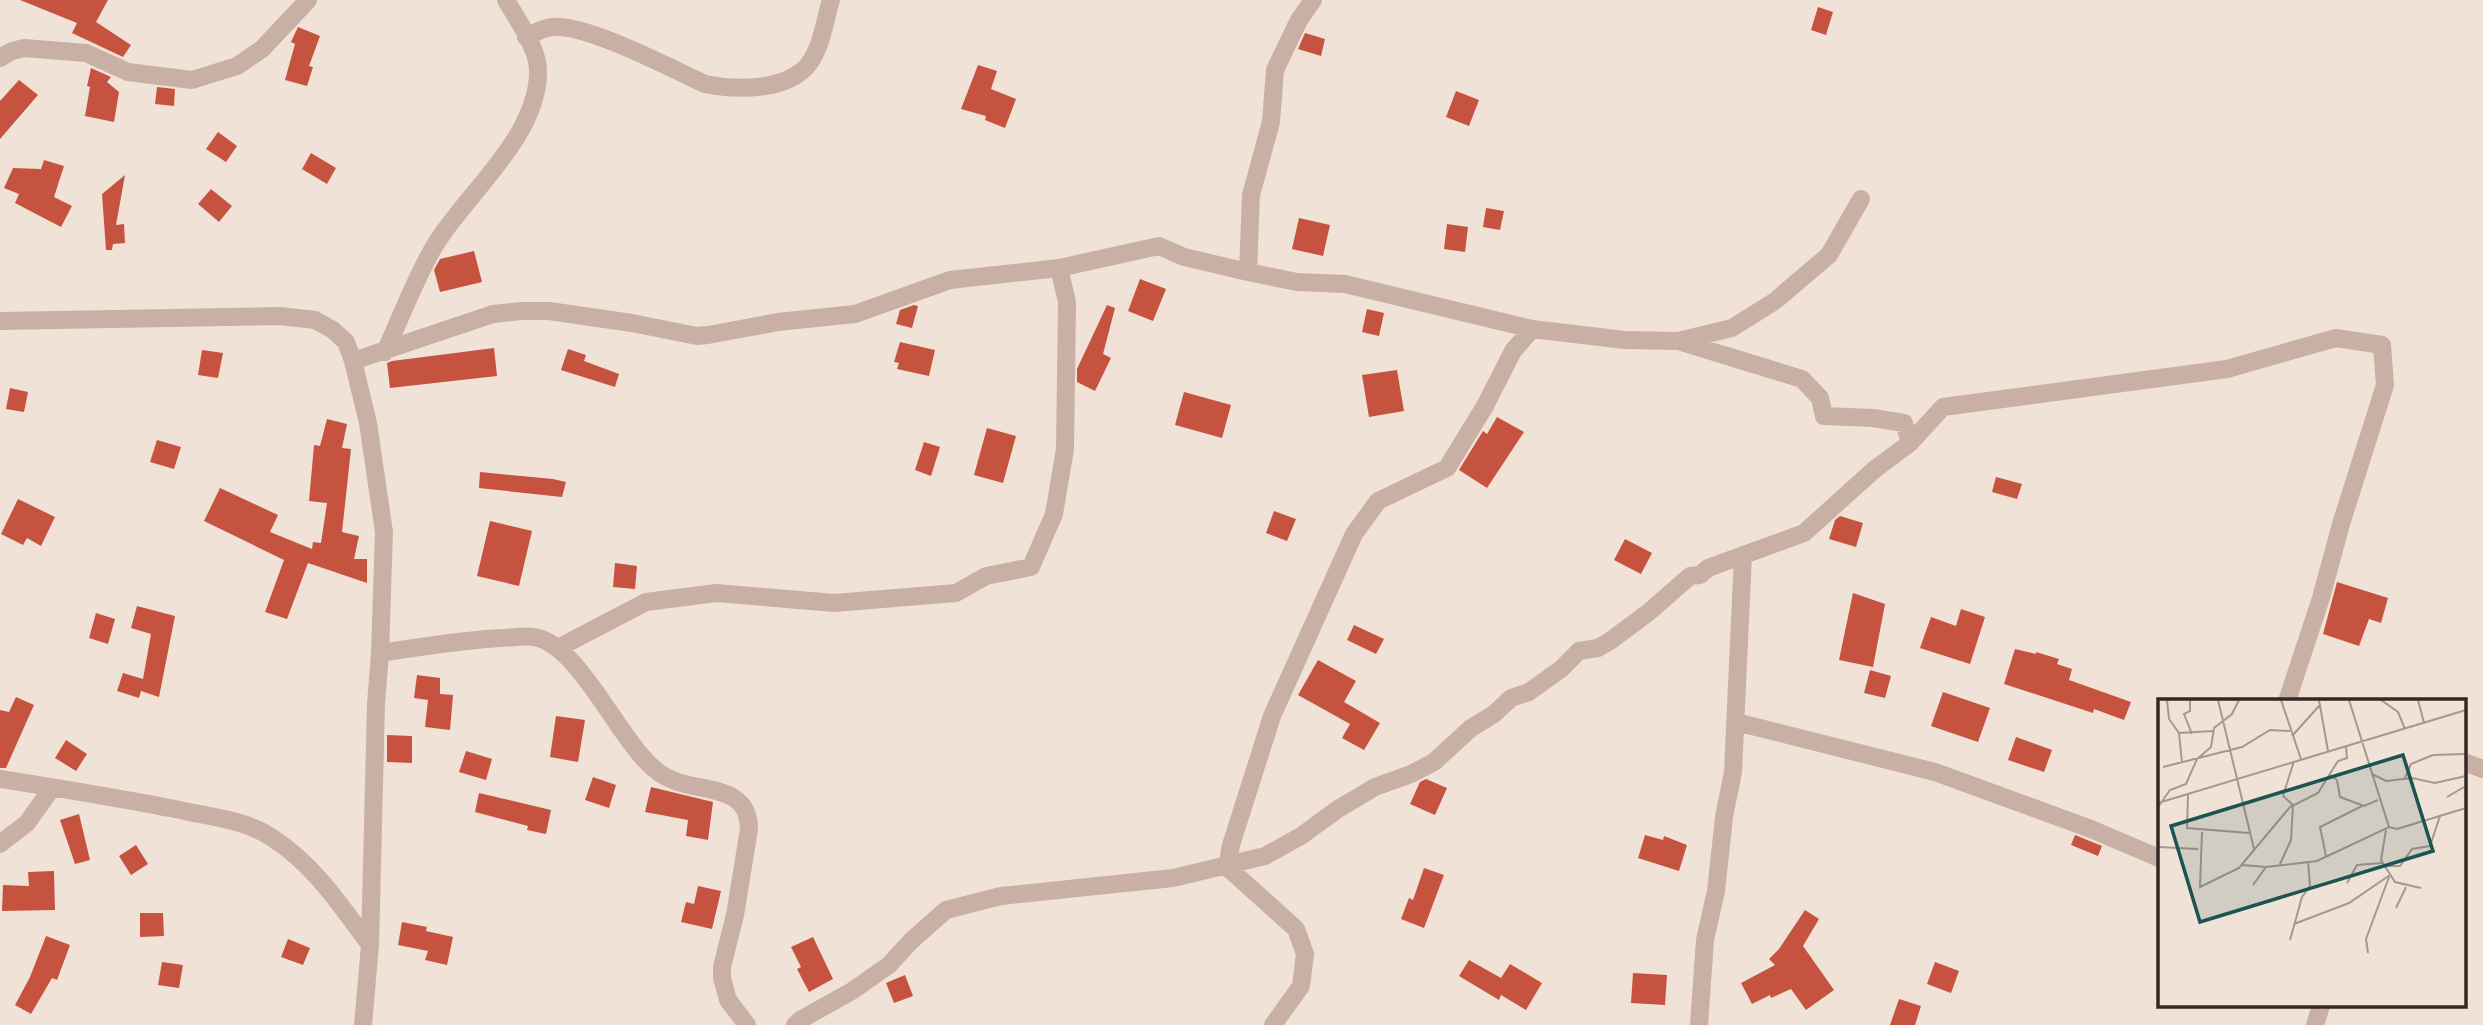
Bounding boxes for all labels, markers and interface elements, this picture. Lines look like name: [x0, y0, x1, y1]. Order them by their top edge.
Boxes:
inset map: [2158, 699, 2466, 1007]

